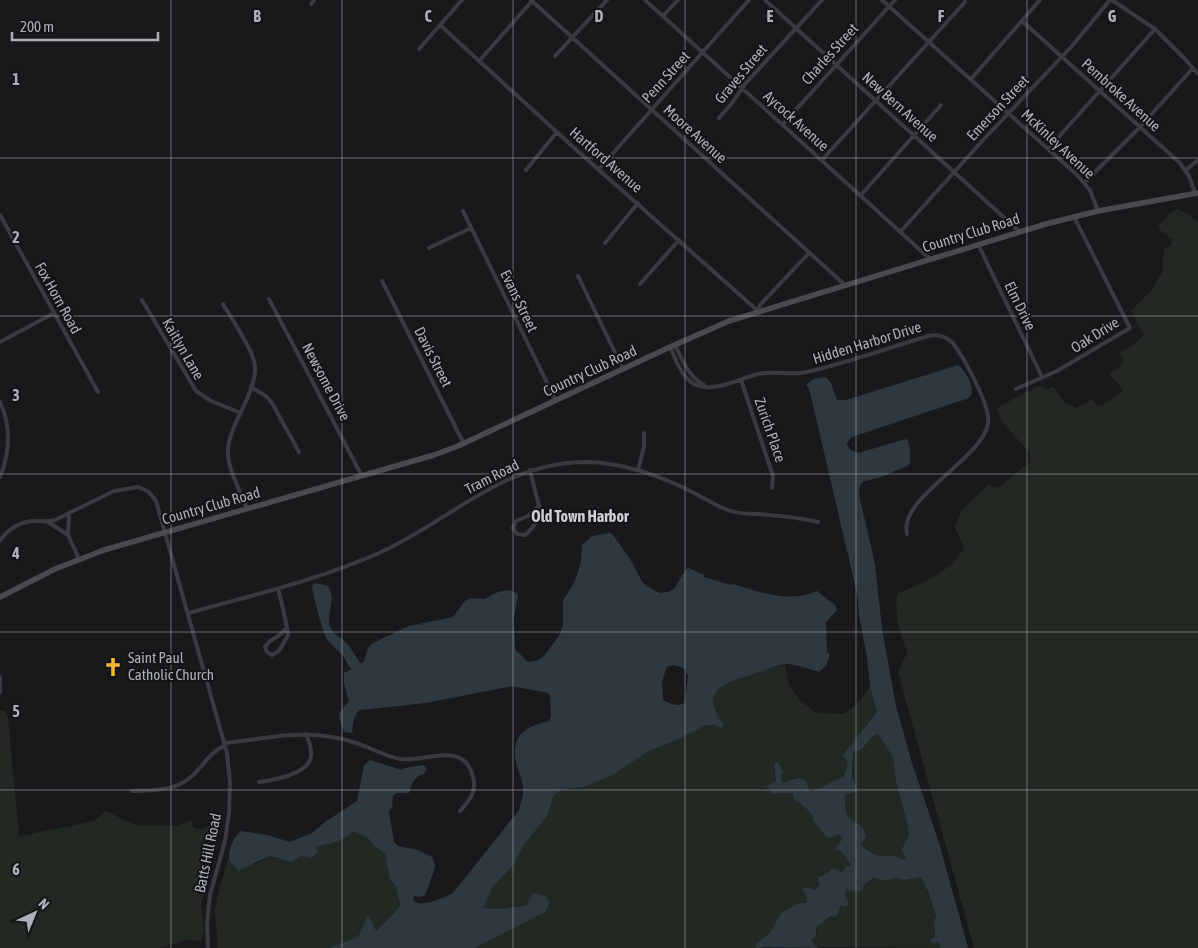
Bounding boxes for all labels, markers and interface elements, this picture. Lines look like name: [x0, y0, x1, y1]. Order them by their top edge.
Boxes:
text: B: [253, 7, 261, 25]
text: C: [424, 7, 432, 25]
text: D: [595, 7, 604, 25]
text: E: [767, 7, 774, 25]
text: F: [938, 7, 945, 25]
text: G: [1108, 7, 1117, 25]
scale bar: [12, 10, 159, 42]
text: 200 m: [20, 18, 54, 35]
street label: Charles Street: [798, 20, 861, 88]
street label: Graves Street: [711, 41, 770, 107]
street label: Penn Street: [638, 47, 693, 106]
street label: Pembroke Avenue: [1078, 55, 1164, 135]
street label: New Bern Avenue: [859, 68, 942, 145]
text: 1: [12, 70, 20, 88]
street label: Emerson Street: [963, 72, 1032, 144]
street label: Aycock Avenue: [760, 87, 833, 154]
street label: Moore Avenue: [660, 101, 730, 166]
street label: McKinley Avenue: [1018, 105, 1099, 182]
street label: Hartford Avenue: [567, 123, 646, 196]
street label: Country Club Road: [920, 210, 1022, 255]
text: 2: [12, 228, 20, 246]
street label: Fox Horn Road: [32, 259, 85, 336]
street label: Evans Street: [497, 267, 542, 335]
street label: Elm Drive: [1001, 279, 1040, 333]
street label: Oak Drive: [1068, 313, 1122, 356]
street label: Kaitlyn Lane: [159, 315, 208, 383]
street label: Hidden Harbor Drive: [811, 318, 923, 367]
street label: Davis Street: [411, 324, 456, 390]
street label: Newsome Drive: [299, 340, 354, 424]
street label: Country Club Road: [540, 341, 639, 400]
text: 3: [12, 386, 20, 404]
street label: Zurich Place: [751, 395, 790, 465]
street label: Tram Road: [462, 456, 522, 497]
street label: Country Club Road: [160, 483, 262, 528]
district label: Old Town Harbor: [531, 507, 629, 525]
text: 4: [11, 544, 20, 562]
place label: Saint Paul Catholic Church: [128, 649, 214, 683]
church icon: Saint Paul Catholic Church: [102, 656, 124, 678]
text: 5: [12, 702, 20, 720]
street label: Batts Hill Road: [191, 812, 224, 894]
text: 6: [12, 860, 20, 878]
north arrow: [10, 888, 60, 938]
text: N: [36, 895, 53, 912]

